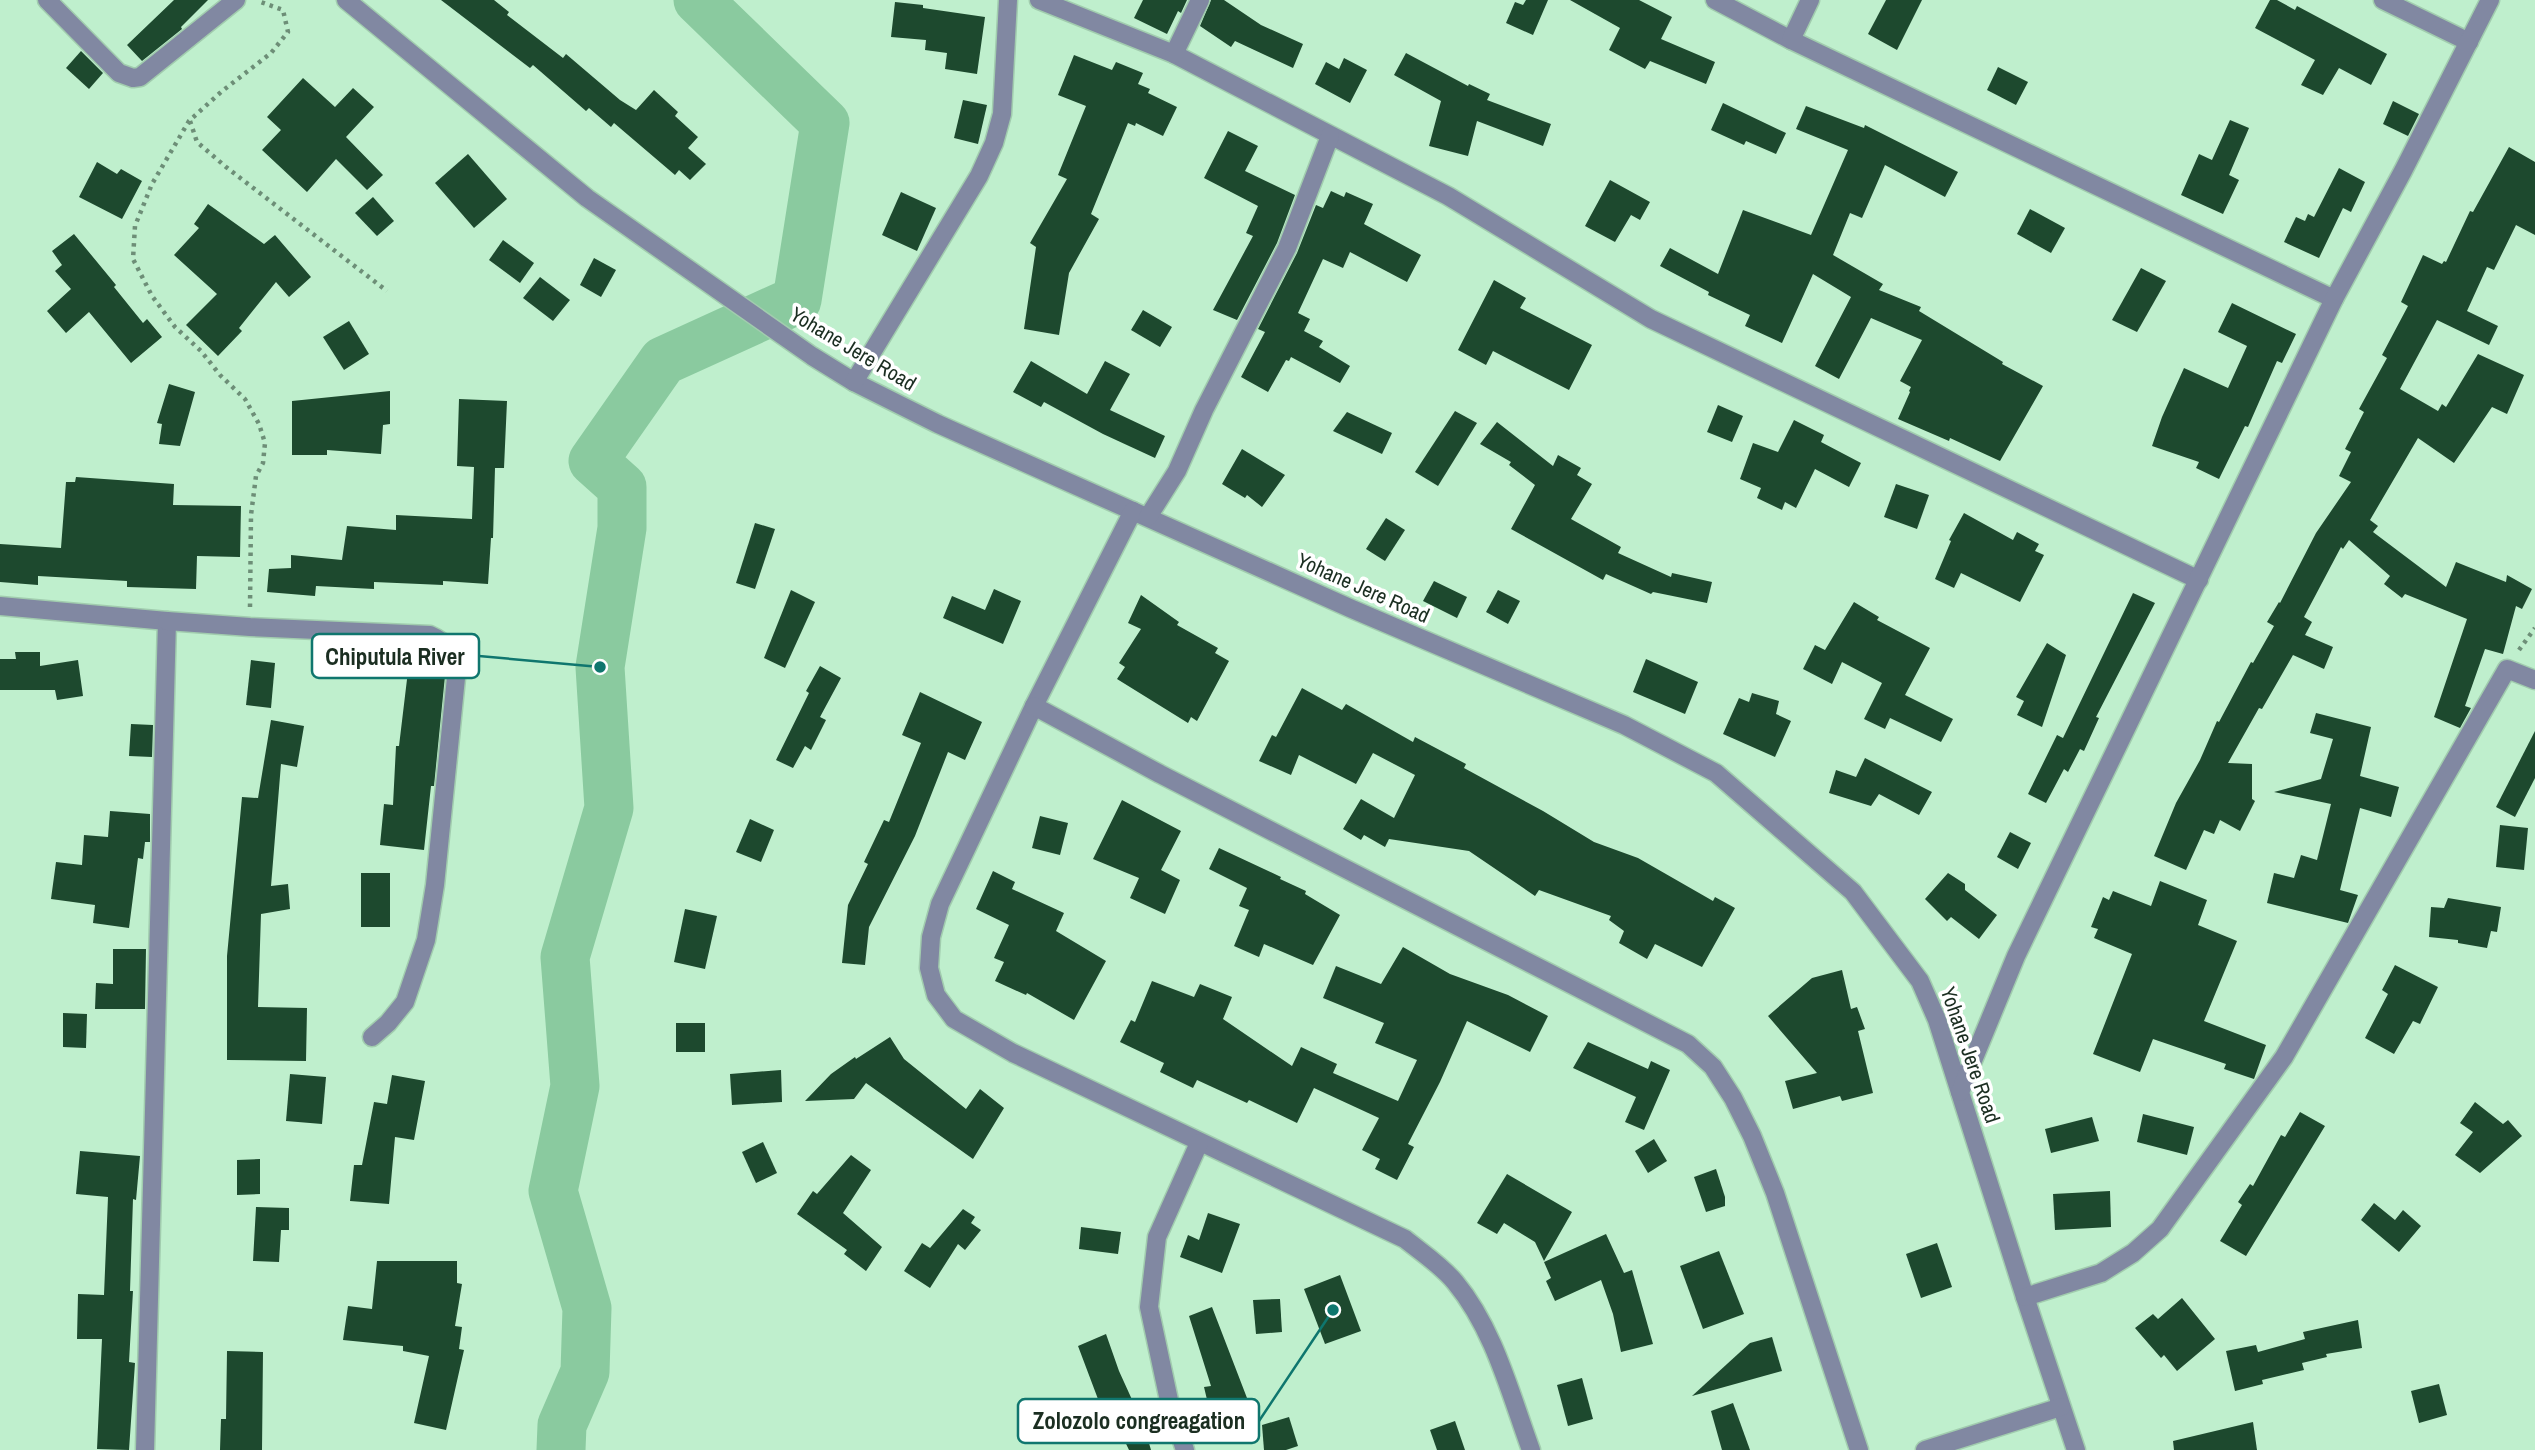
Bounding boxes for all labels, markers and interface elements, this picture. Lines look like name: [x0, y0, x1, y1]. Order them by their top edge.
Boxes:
street label: Yohane Jere Road: [785, 300, 922, 398]
street label: Yohane Jere Road: [1292, 545, 1434, 630]
callout: Chiputula River: [312, 634, 479, 678]
text: Chiputula River: [325, 641, 465, 672]
street label: Yohane Jere Road: [1934, 983, 2007, 1127]
callout: Zolozolo congreagation: [1018, 1399, 1259, 1443]
text: Zolozolo congreagation: [1033, 1405, 1245, 1436]

